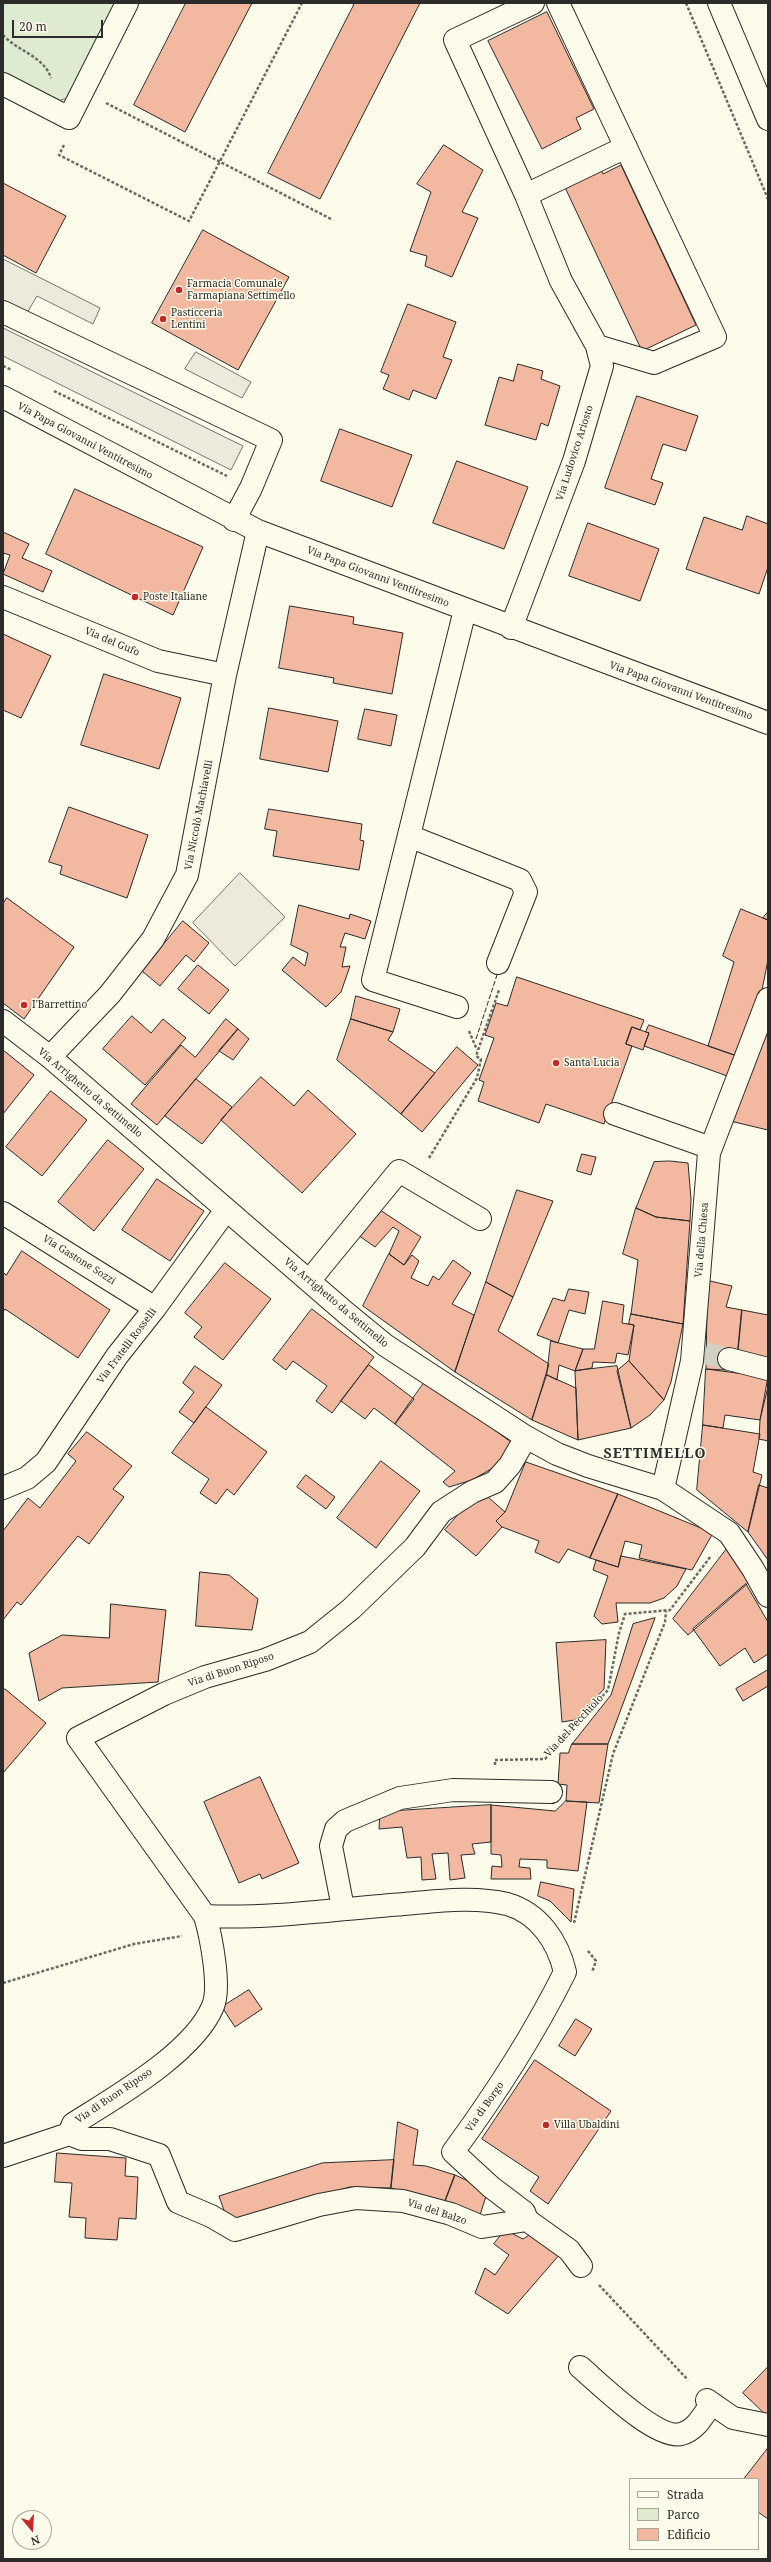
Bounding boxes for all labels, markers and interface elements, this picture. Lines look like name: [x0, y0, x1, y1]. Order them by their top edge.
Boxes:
scale bar: [14, 12, 105, 38]
text: 20 m: [19, 18, 47, 35]
place label: Farmacia Comunale Farmapiana Settimello: [187, 278, 295, 302]
marker: Farmacia Comunale Farmapiana Settimello: [174, 285, 184, 295]
place label: Pasticceria Lentini: [171, 307, 223, 330]
marker: Pasticceria Lentini: [158, 314, 168, 324]
street label: Via Papa Giovanni Ventitresimo: [15, 400, 155, 482]
street label: Via Ludovico Ariosto: [554, 404, 596, 502]
street label: Via Papa Giovanni Ventitresimo: [305, 544, 451, 610]
place label: Poste Italiane: [143, 591, 207, 603]
marker: Poste Italiane: [130, 592, 140, 602]
street label: Via del Gufo: [83, 625, 141, 659]
street label: Via Papa Giovanni Ventitresimo: [608, 659, 754, 723]
street label: Via Niccolò Machiavelli: [182, 759, 216, 871]
place label: I'Barrettino: [32, 999, 87, 1011]
marker: I'Barrettino: [19, 1000, 29, 1010]
street label: Via Arrighetto da Settimello: [35, 1046, 145, 1140]
place label: Santa Lucia: [564, 1057, 620, 1069]
marker: Santa Lucia: [551, 1058, 561, 1068]
street label: Via della Chiesa: [693, 1202, 711, 1278]
street label: Via Gastone Sozzi: [40, 1233, 118, 1287]
street label: Via Arrighetto da Settimello: [281, 1256, 391, 1350]
street label: Via Fratelli Rosselli: [95, 1306, 159, 1386]
district label: SETTIMELLO: [604, 1446, 706, 1462]
street label: Via di Buon Riposo: [186, 1650, 276, 1690]
street label: Via del Pecchiolo: [542, 1692, 606, 1760]
street label: Via di Buon Riposo: [73, 2066, 155, 2126]
street label: Via di Borgo: [463, 2080, 507, 2134]
place label: Villa Ubaldini: [554, 2119, 619, 2131]
marker: Villa Ubaldini: [541, 2120, 551, 2130]
street label: Via del Balzo: [406, 2197, 468, 2227]
legend: [629, 2478, 759, 2550]
text: Strada: [667, 2486, 704, 2503]
text: Parco: [667, 2506, 699, 2523]
north arrow: [12, 2510, 52, 2550]
text: Edificio: [667, 2526, 710, 2543]
text: N: [29, 2532, 42, 2549]

